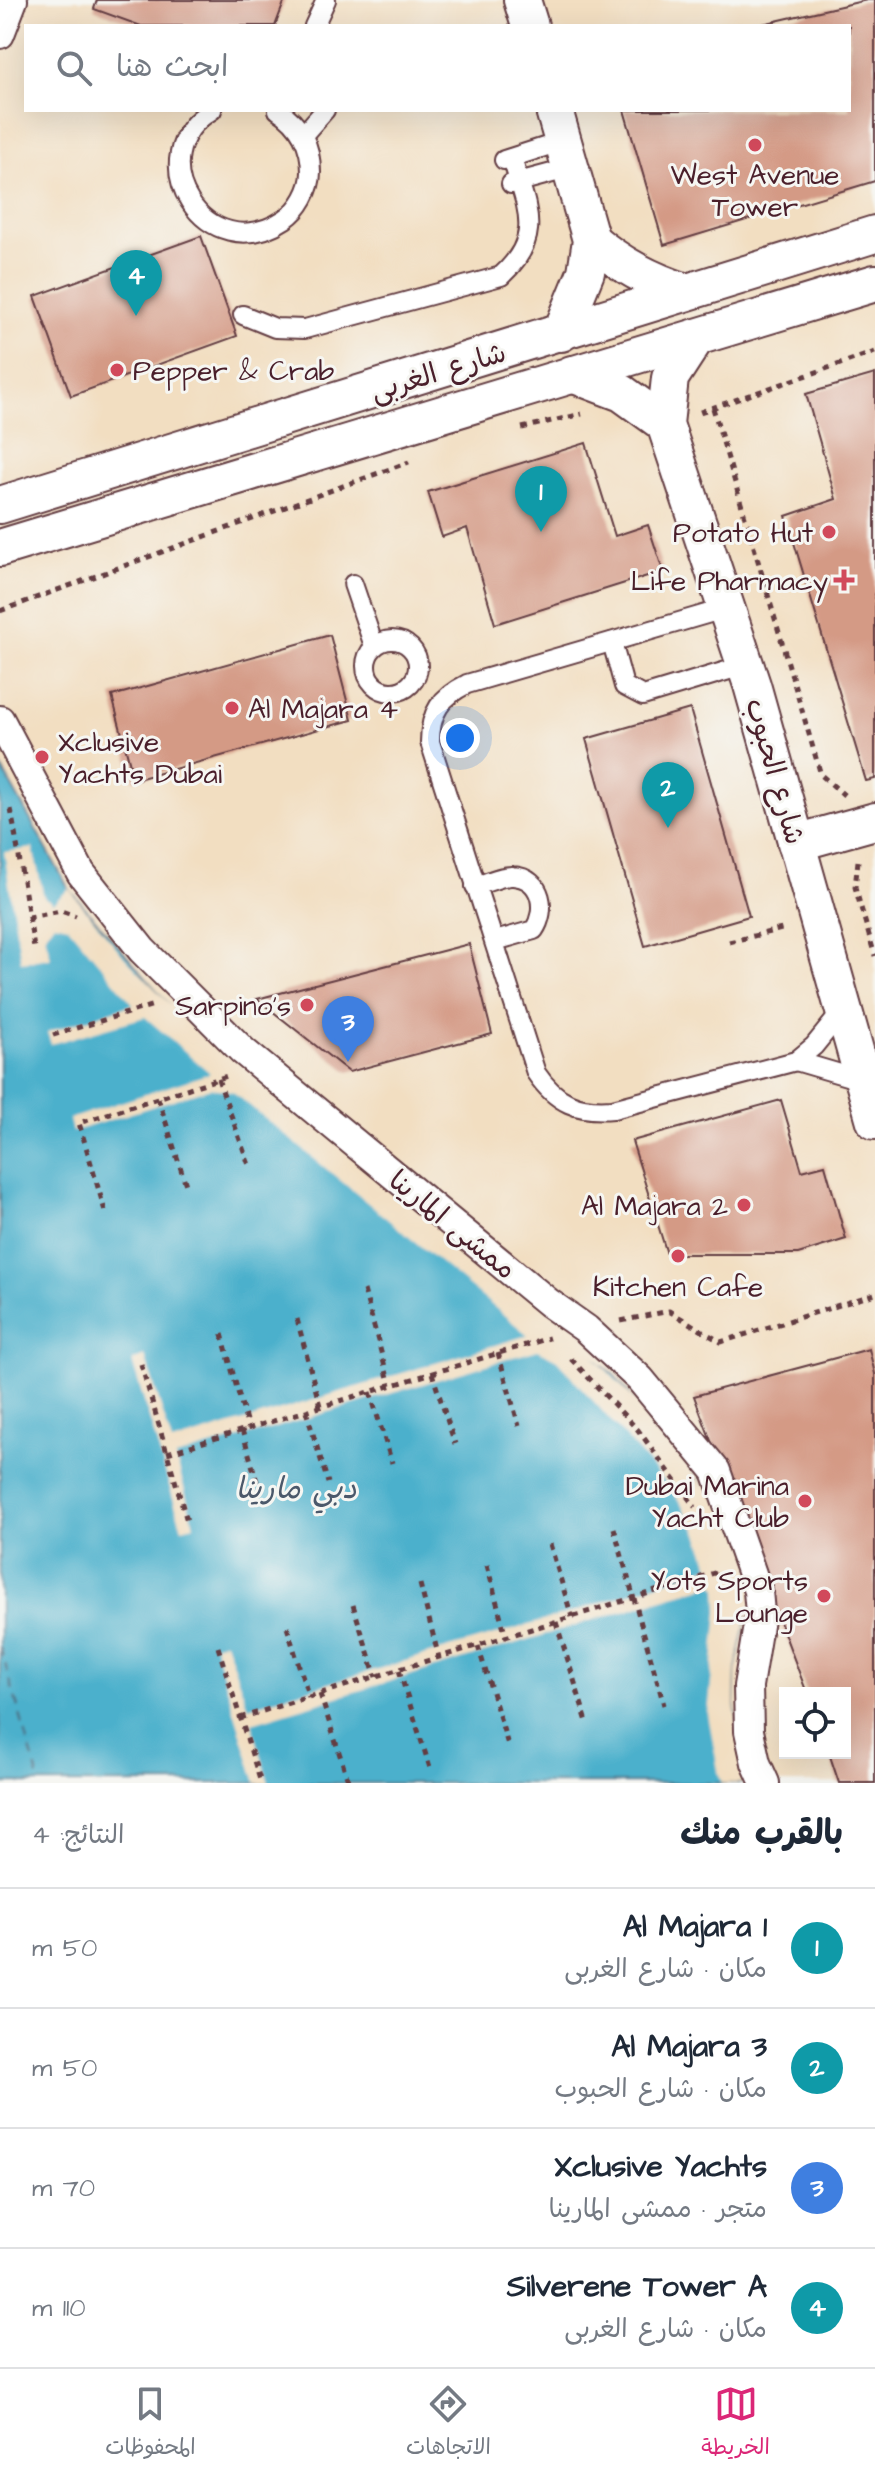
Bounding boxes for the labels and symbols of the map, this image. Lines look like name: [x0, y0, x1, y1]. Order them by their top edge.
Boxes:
marker: West Avenue Tower: [746, 136, 764, 154]
place label: West Avenue Tower: [670, 156, 840, 227]
pin: 4: [110, 250, 162, 316]
street label: شارع الغربى: [366, 333, 511, 412]
place label: Pepper & Crab: [133, 352, 334, 391]
marker: Pepper & Crab: [108, 361, 126, 379]
pin: 1: [515, 466, 567, 532]
place label: Potato Hut: [673, 514, 814, 553]
marker: Potato Hut: [820, 523, 838, 541]
place label: Life Pharmacy: [631, 562, 828, 603]
marker: Life Pharmacy: [835, 571, 853, 589]
place label: Al Majara 4: [248, 690, 398, 729]
street label: شارع الحبوب: [735, 694, 814, 849]
marker: Al Majara 4: [223, 699, 241, 717]
your location: [440, 718, 480, 758]
place label: Xclusive Yachts Dubai: [58, 723, 222, 794]
marker: Xclusive Yachts Dubai: [33, 748, 51, 766]
pin: 2: [642, 762, 694, 828]
place label: Sarpino's: [175, 987, 291, 1026]
marker: Sarpino's: [298, 996, 316, 1014]
pin: 3: [322, 996, 374, 1062]
street label: ممشى المارينا: [380, 1162, 524, 1289]
place label: Al Majara 2: [581, 1187, 728, 1226]
marker: Al Majara 2: [735, 1196, 753, 1214]
marker: Kitchen Cafe: [669, 1247, 687, 1265]
place label: Kitchen Cafe: [593, 1268, 763, 1307]
place label: Dubai Marina Yacht Club: [626, 1467, 789, 1538]
water label: دبي مارينا: [235, 1468, 357, 1514]
marker: Dubai Marina Yacht Club: [796, 1492, 814, 1510]
place label: Yots Sports Lounge: [651, 1562, 808, 1634]
marker: Yots Sports Lounge: [815, 1587, 833, 1605]

